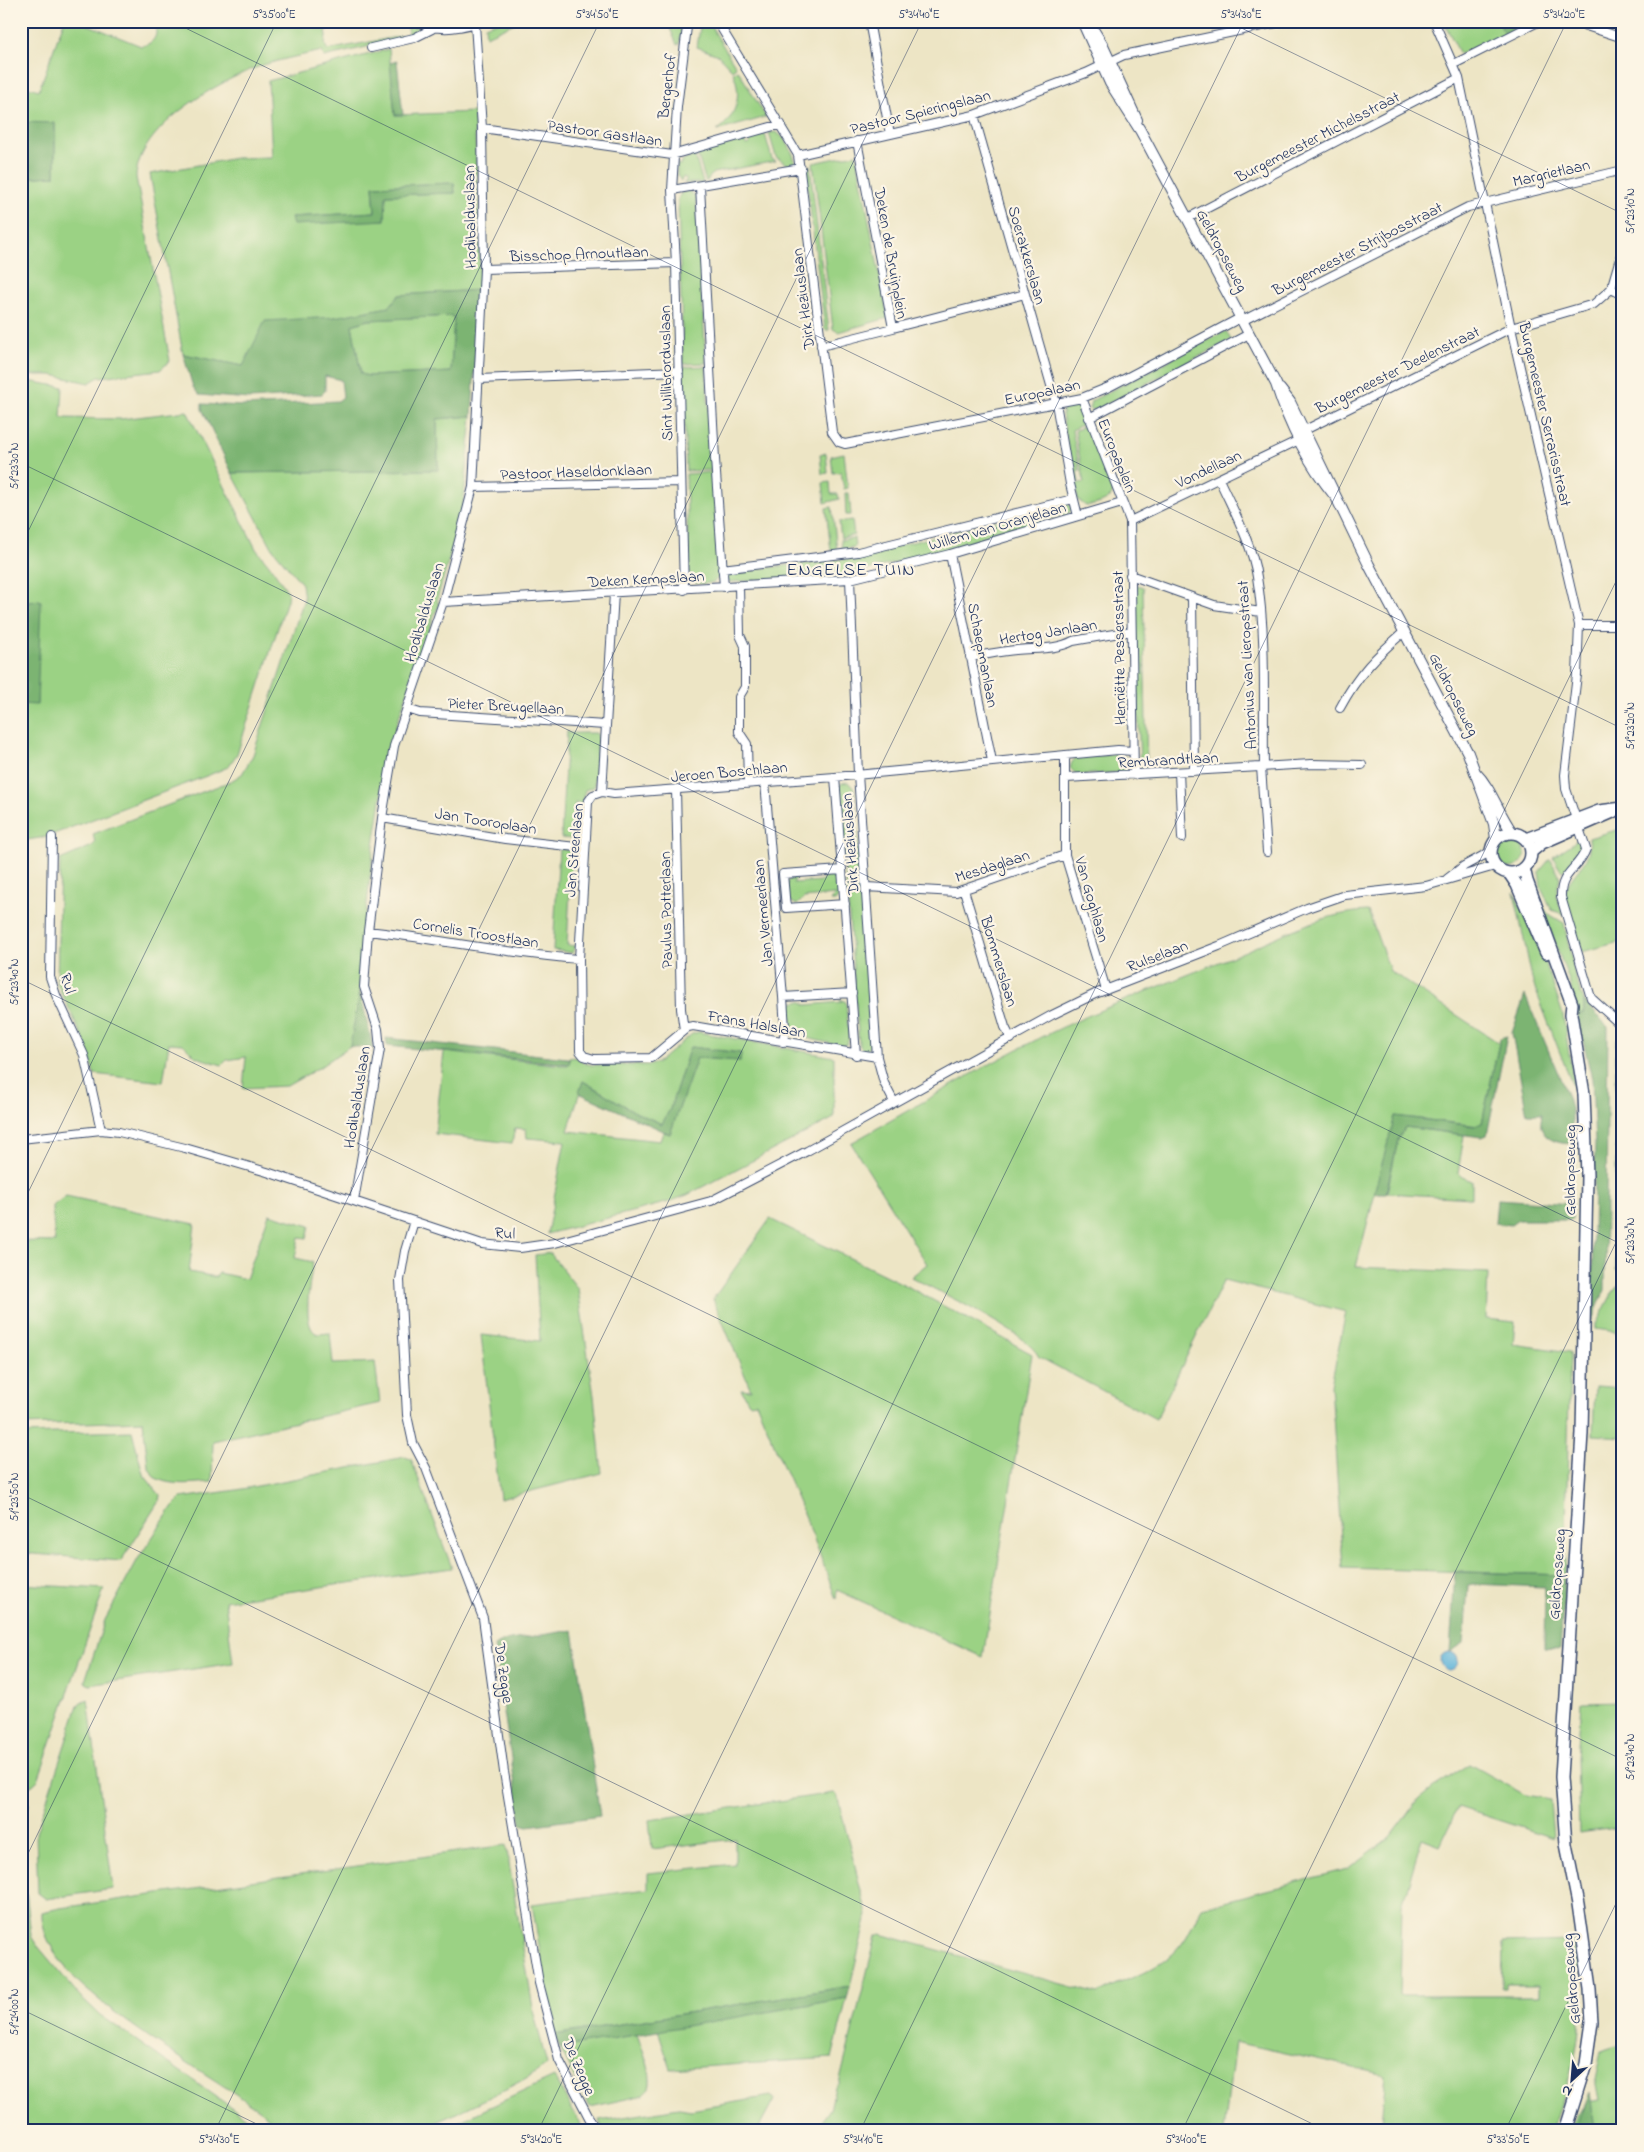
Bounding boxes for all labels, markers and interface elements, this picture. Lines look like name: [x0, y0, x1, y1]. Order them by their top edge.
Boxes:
text: 5°35'00"E: [252, 6, 296, 24]
text: 5°34'50"E: [575, 6, 619, 24]
text: 5°34'40"E: [898, 6, 940, 24]
text: 5°34'30"E: [1220, 6, 1262, 24]
text: 5°34'20"E: [1543, 6, 1585, 24]
street label: Bergerhof: [652, 52, 684, 121]
street label: Pastoor Spieringslaan: [848, 84, 993, 142]
street label: Burgemeester Michelsstraat: [1230, 85, 1405, 190]
street label: Pastoor Gastlaan: [546, 114, 664, 154]
street label: Margrietlaan: [1510, 153, 1593, 195]
street label: Hodibalduslaan: [458, 165, 484, 269]
street label: Deken de Bruijnplein: [867, 185, 913, 321]
text: 51°23'10"N: [1622, 188, 1640, 234]
street label: Burgemeester Strijbosstraat: [1268, 196, 1448, 304]
street label: Soerakkerslaan: [1001, 203, 1052, 308]
street label: Geldropseweg: [1189, 205, 1253, 297]
street label: Bisschop Arnoutlaan: [508, 241, 649, 269]
street label: Dirk Heziuslaan: [786, 247, 822, 352]
street label: Sint Willibrorduslaan: [654, 305, 680, 441]
street label: Burgemeester Serrarisstraat: [1511, 319, 1577, 510]
street label: Burgemeester Deelenstraat: [1311, 320, 1485, 422]
street label: Europalaan: [1002, 373, 1083, 413]
street label: Europaplein: [1090, 415, 1142, 497]
text: 51°23'30"N: [6, 442, 24, 490]
street label: Vondellaan: [1171, 444, 1246, 496]
street label: Pastoor Haseldonklaan: [500, 458, 653, 488]
street label: Willem van Oranjelaan: [926, 496, 1069, 558]
district label: ENGELSE TUIN: [787, 558, 915, 584]
street label: Hodibalduslaan: [398, 560, 452, 666]
street label: Deken Kempslaan: [586, 565, 705, 595]
street label: Henriëtte Pessersstraat: [1107, 570, 1133, 725]
street label: Antonius van Lieropstraat: [1232, 579, 1264, 750]
street label: Schaepmanlaan: [960, 601, 1004, 710]
street label: Hertog Janlaan: [998, 613, 1099, 653]
street label: Geldropseweg: [1422, 649, 1485, 741]
street label: Pieter Breugellaan: [447, 692, 565, 722]
text: 51°23'20"N: [1622, 702, 1640, 750]
street label: Rembrandtlaan: [1117, 746, 1219, 776]
street label: Jeroen Boschlaan: [670, 756, 789, 790]
street label: Dirk Heziuslaan: [835, 792, 867, 896]
street label: Jan Tooroplaan: [433, 802, 538, 842]
street label: Jan Steenlaan: [559, 802, 591, 898]
street label: Mesdaglaan: [952, 844, 1033, 890]
street label: Paulus Potterlaan: [654, 851, 680, 969]
street label: Van Goghlaan: [1067, 853, 1115, 945]
street label: Jan Vermeerlaan: [747, 858, 781, 967]
street label: Cornelis Troostlaan: [411, 912, 540, 956]
street label: Blommerslaan: [973, 912, 1023, 1010]
street label: Rulselaan: [1124, 934, 1192, 980]
text: 51°23'40"N: [6, 958, 24, 1006]
street label: Rul: [53, 970, 82, 997]
street label: Frans Halslaan: [705, 1004, 808, 1045]
street label: Hodibalduslaan: [338, 1044, 378, 1150]
street label: Geldropseweg: [1559, 1124, 1583, 1216]
text: 51°23'30"N: [1622, 1217, 1640, 1265]
street label: Rul: [494, 1221, 516, 1247]
text: 51°23'50"N: [6, 1472, 24, 1522]
street label: Geldropseweg: [1543, 1528, 1573, 1620]
street label: De Zegge: [487, 1641, 519, 1706]
text: 51°23'40"N: [1622, 1733, 1640, 1781]
street label: Geldropseweg: [1556, 1932, 1588, 2025]
text: 51°24'00"N: [6, 1988, 24, 2036]
street label: De Zegge: [555, 2033, 601, 2100]
north arrow: [1546, 2054, 1596, 2104]
text: N: [1558, 2079, 1576, 2102]
text: 5°34'30"E: [198, 2131, 240, 2149]
text: 5°34'20"E: [520, 2131, 562, 2149]
text: 5°34'10"E: [843, 2131, 883, 2149]
text: 5°34'00"E: [1165, 2131, 1207, 2149]
text: 5°33'50"E: [1486, 2131, 1530, 2149]

